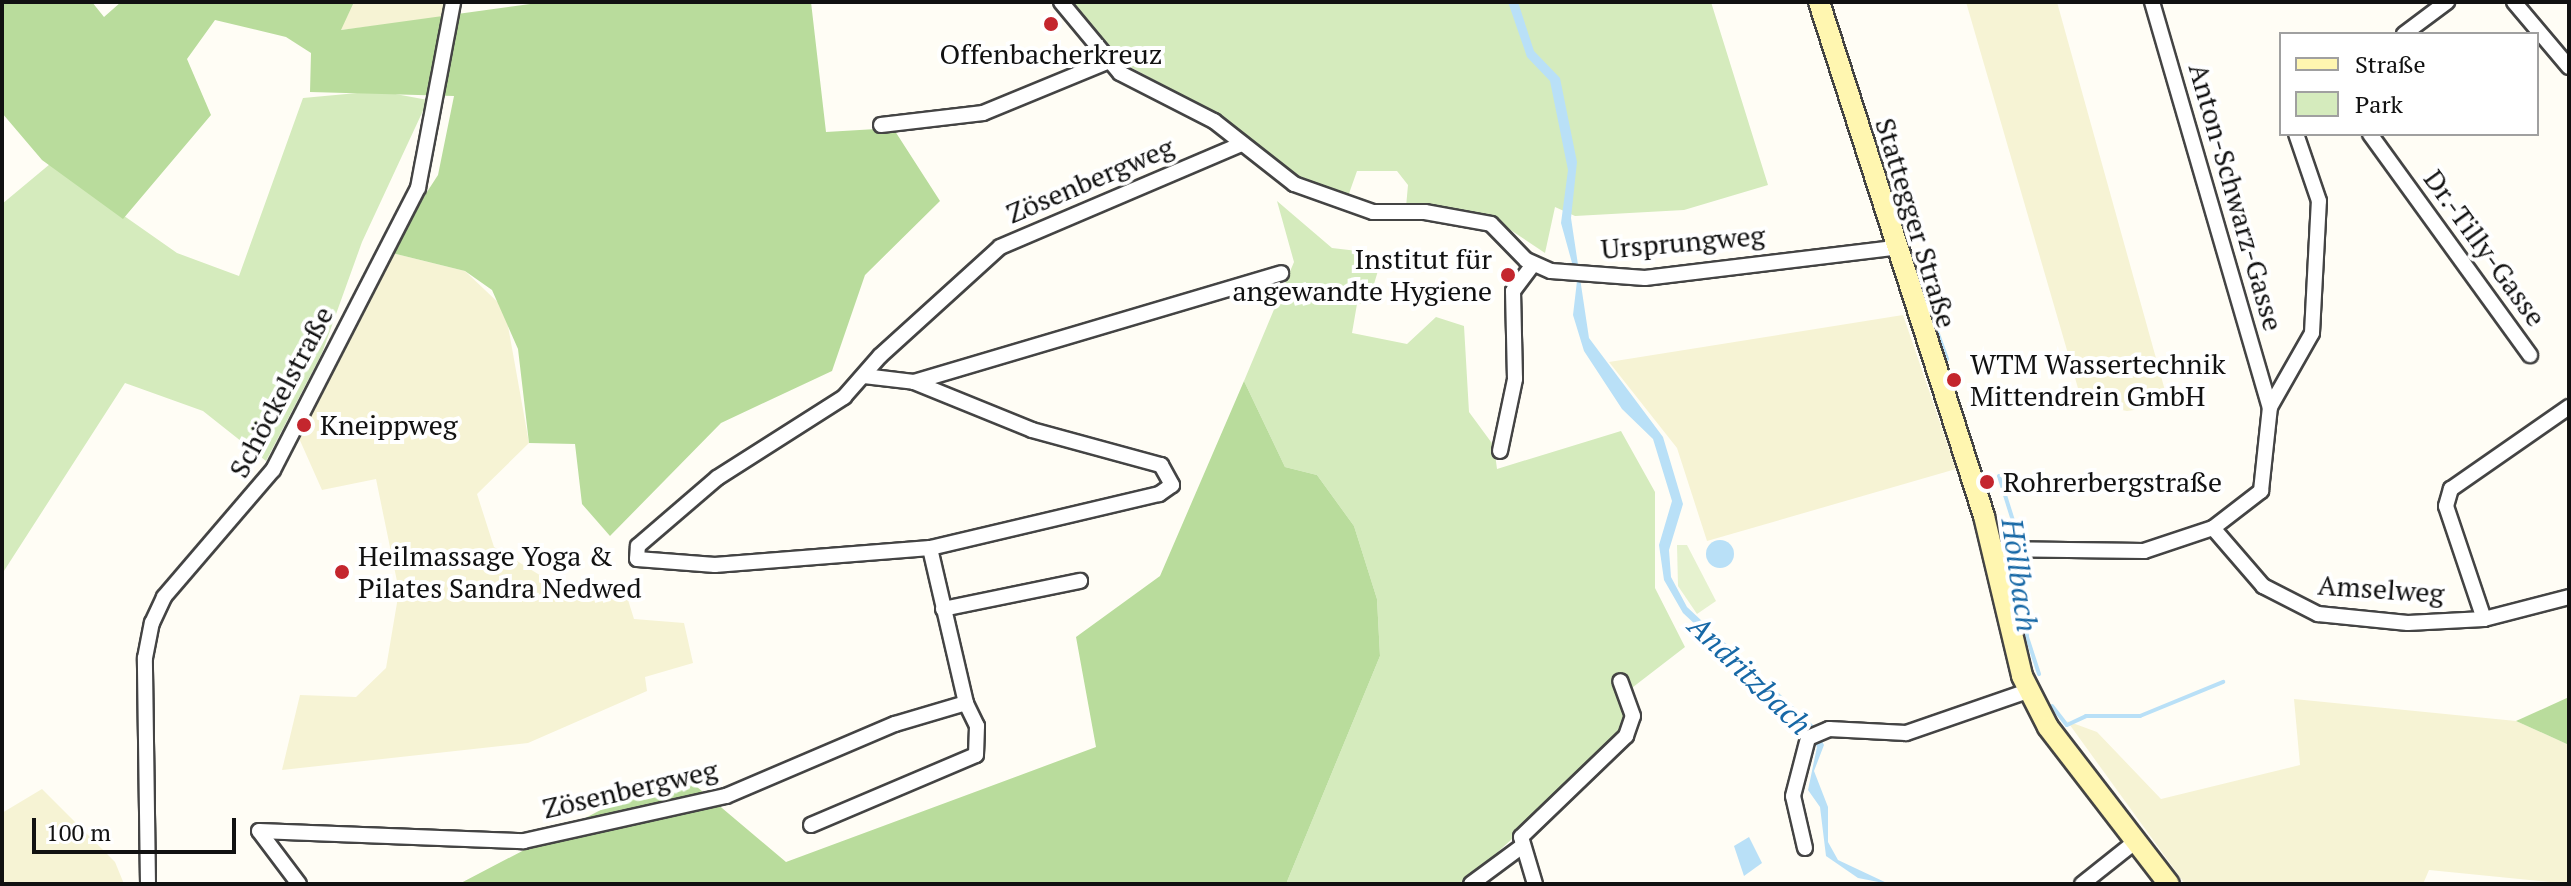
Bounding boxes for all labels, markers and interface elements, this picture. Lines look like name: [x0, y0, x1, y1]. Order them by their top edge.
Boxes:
marker: Offenbacherkreuz: [1042, 15, 1060, 33]
legend: [2279, 32, 2539, 136]
place label: Offenbacherkreuz: [940, 37, 1162, 71]
text: Straße: [2355, 48, 2426, 80]
street label: Anton-Schwarz-Gasse: [2182, 59, 2290, 335]
text: Park: [2355, 88, 2403, 120]
street label: Stattegger Straße: [1868, 114, 1964, 332]
street label: Zösenbergweg: [1001, 130, 1179, 230]
street label: Dr.-Tilly-Gasse: [2417, 163, 2553, 333]
street label: Ursprungweg: [1600, 218, 1766, 266]
place label: Institut für angewandte Hygiene: [1232, 242, 1492, 308]
marker: Institut für angewandte Hygiene: [1499, 266, 1517, 284]
street label: Schöckelstraße: [222, 301, 340, 483]
place label: WTM Wassertechnik Mittendrein GmbH: [1970, 347, 2226, 413]
marker: WTM Wassertechnik Mittendrein GmbH: [1945, 371, 1963, 389]
place label: Kneippweg: [320, 408, 457, 442]
marker: Kneippweg: [295, 416, 313, 434]
place label: Rohrerbergstraße: [2003, 465, 2222, 499]
marker: Rohrerbergstraße: [1978, 473, 1996, 491]
water label: Höllbach: [1994, 516, 2046, 634]
place label: Heilmassage Yoga & Pilates Sandra Nedwed: [358, 539, 642, 605]
marker: Heilmassage Yoga & Pilates Sandra Nedwed: [333, 563, 351, 581]
street label: Amselweg: [2317, 568, 2445, 610]
water label: Andritzbach: [1681, 608, 1819, 742]
street label: Zösenbergweg: [539, 753, 721, 825]
scale bar: [36, 802, 240, 852]
text: 100 m: [46, 816, 111, 848]

